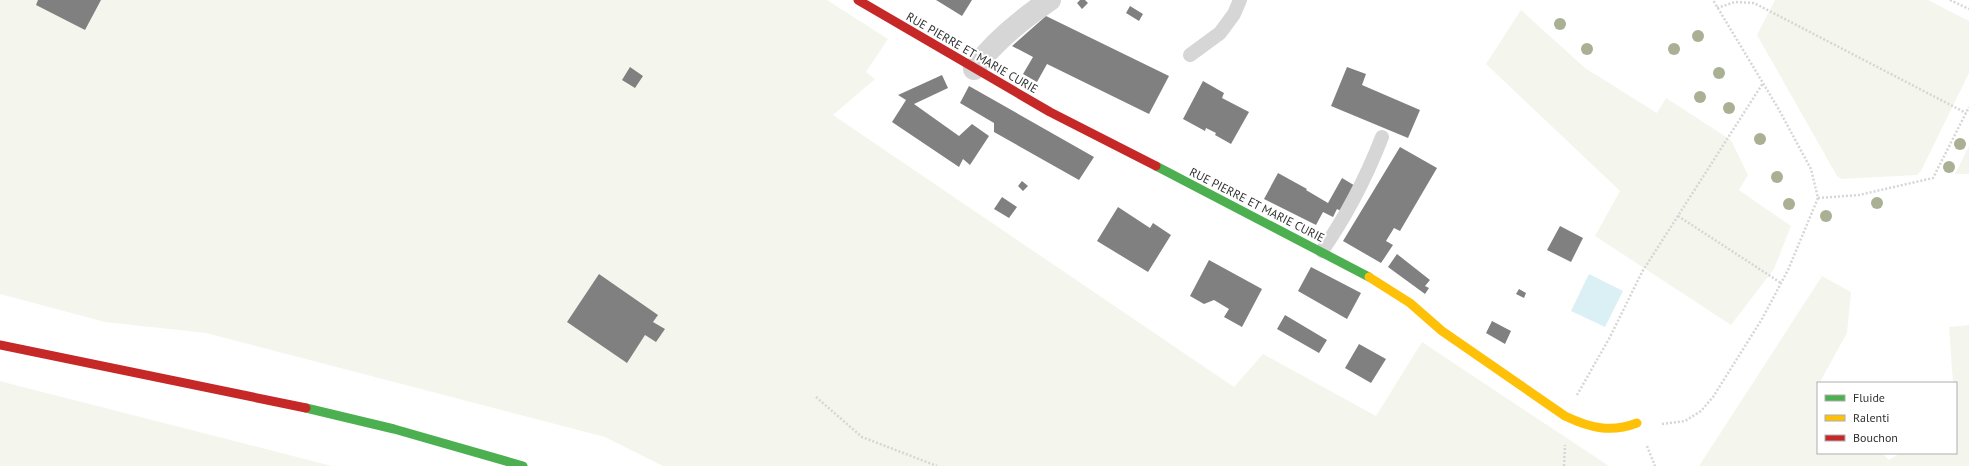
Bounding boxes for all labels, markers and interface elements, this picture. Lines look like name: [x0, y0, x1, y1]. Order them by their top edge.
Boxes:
street label: RUE PIERRE ET MARIE CURIE: [904, 9, 1041, 96]
street label: RUE PIERRE ET MARIE CURIE: [1187, 164, 1327, 245]
legend: [1817, 382, 1957, 454]
text: Fluide: [1853, 390, 1885, 405]
text: Ralenti: [1853, 410, 1889, 425]
text: Bouchon: [1853, 430, 1898, 445]

